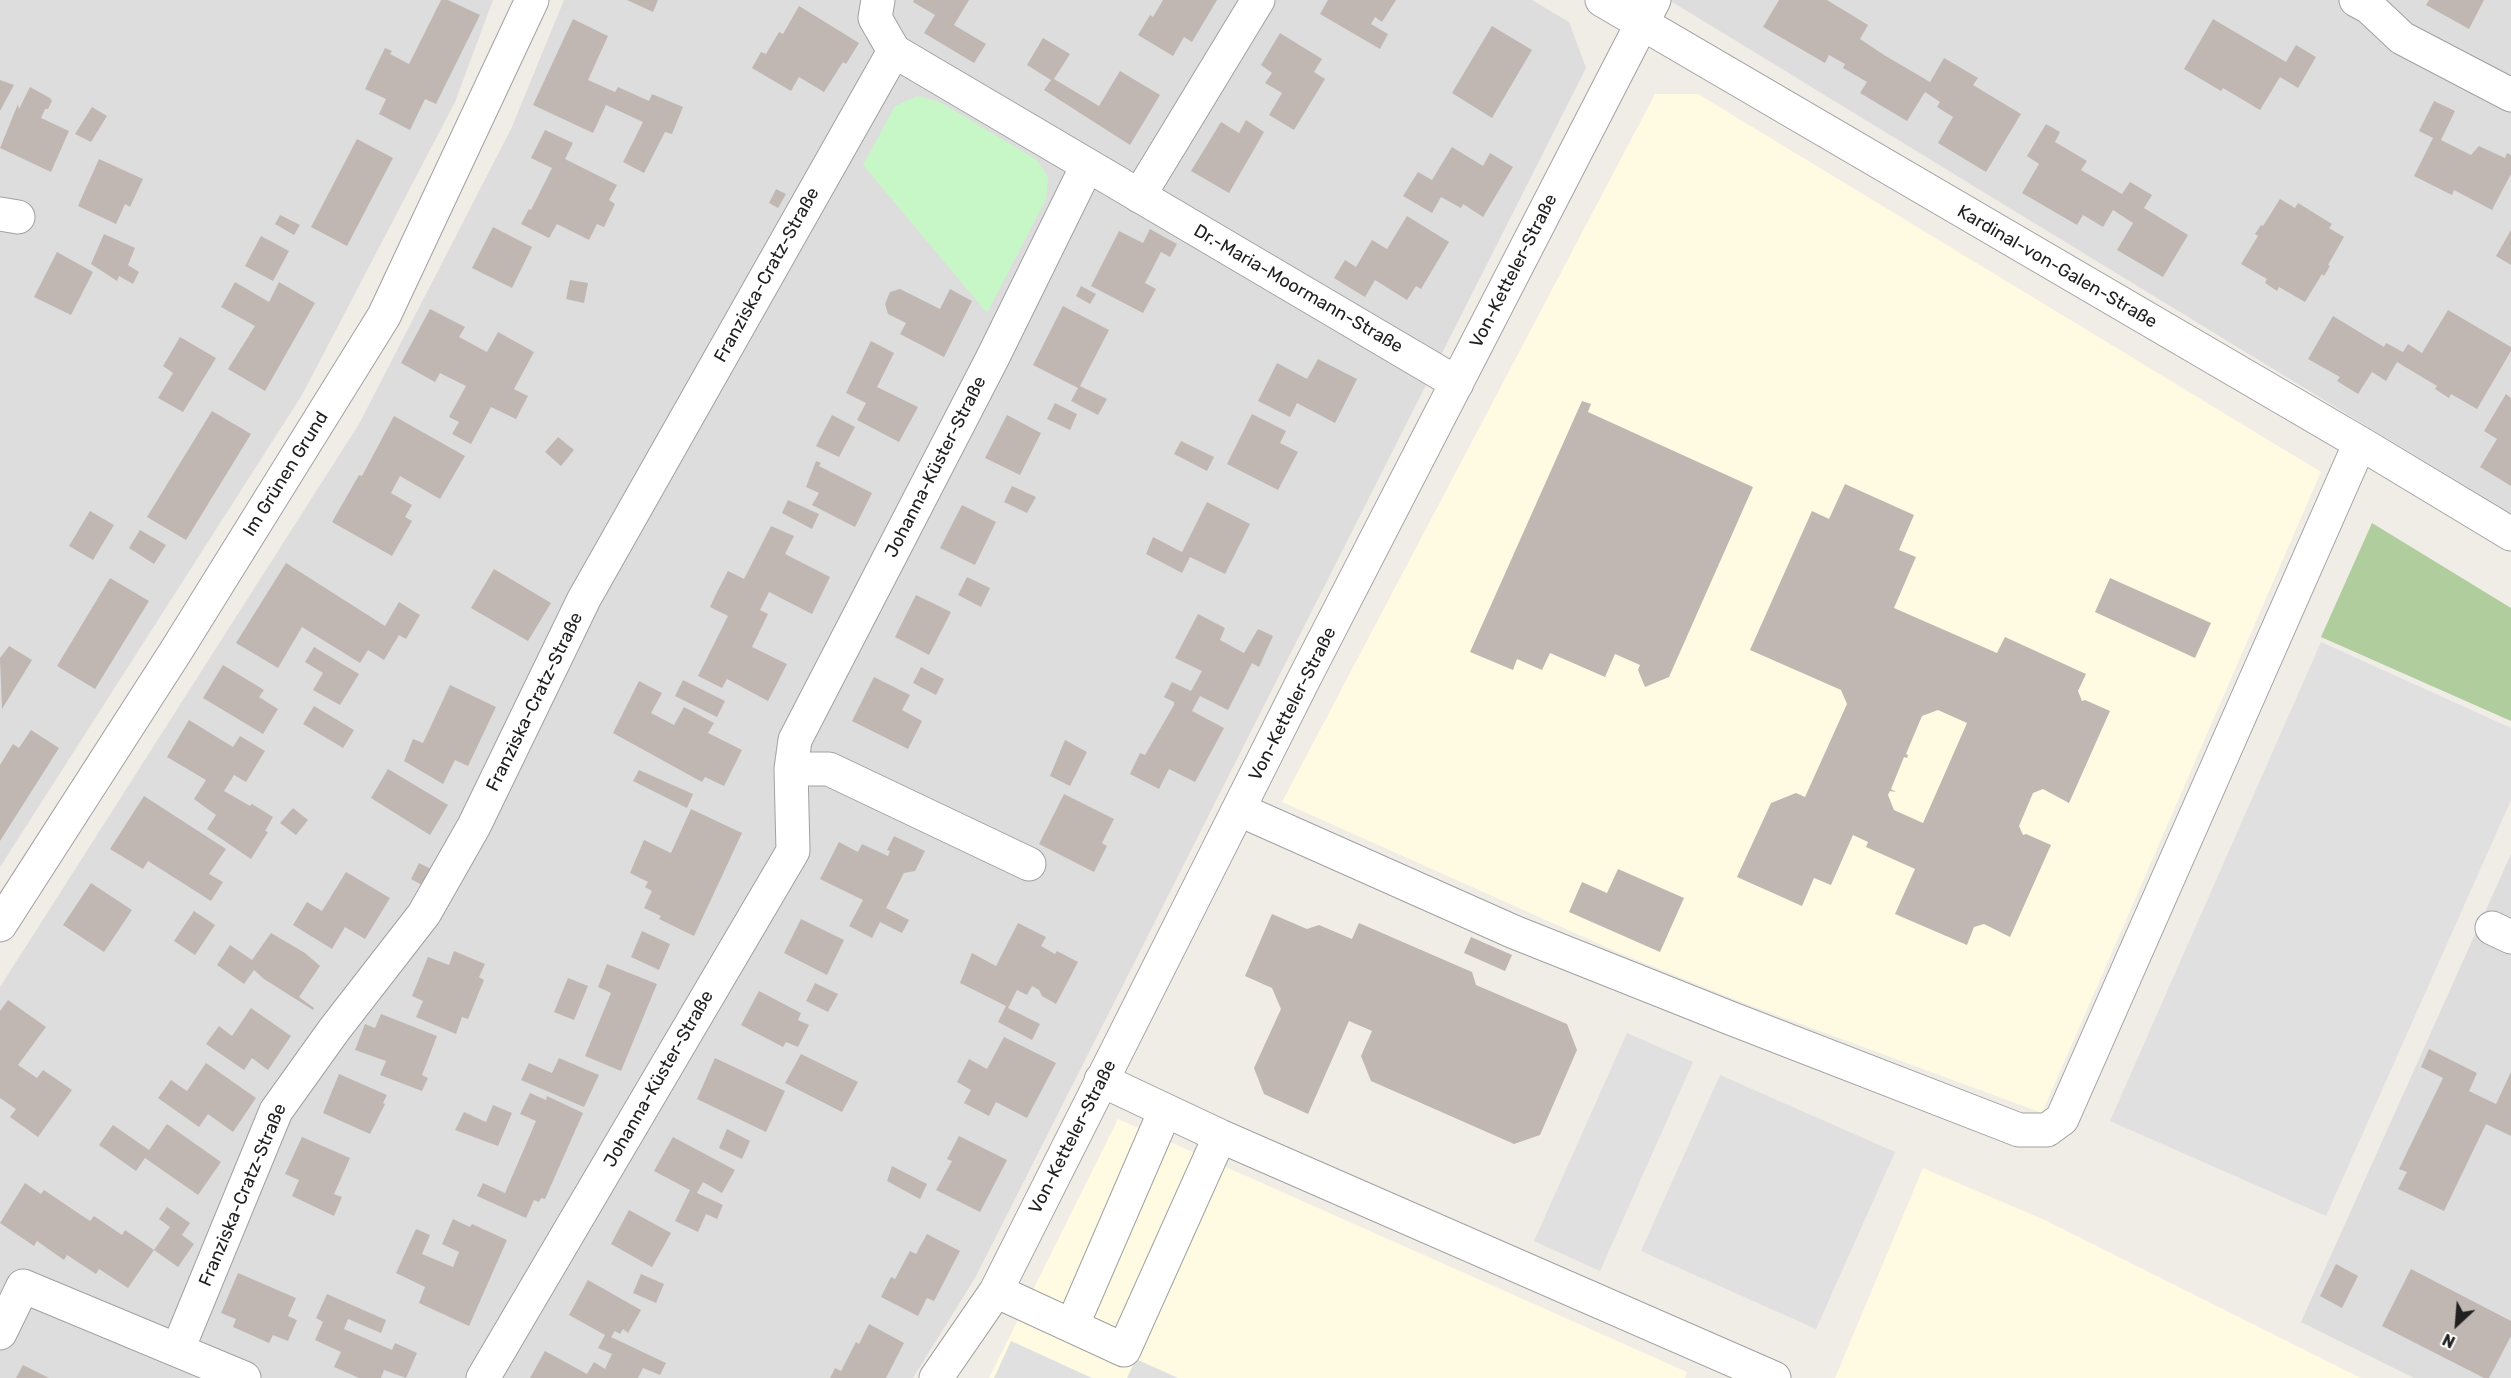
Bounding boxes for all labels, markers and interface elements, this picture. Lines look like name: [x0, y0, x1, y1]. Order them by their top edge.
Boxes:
street label: Franziska-Cratz-Straße: [710, 184, 824, 366]
street label: Von-Ketteler-Straße: [1466, 191, 1562, 351]
street label: Kardinal-von-Galen-Straße: [1953, 201, 2161, 333]
street label: Dr.-Maria-Moormann-Straße: [1190, 220, 1406, 358]
street label: Johanna-Küster-Straße: [881, 373, 991, 561]
street label: Im Grünen Grund: [239, 408, 333, 540]
street label: Franziska-Cratz-Straße: [482, 609, 588, 795]
street label: Von-Ketteler-Straße: [1245, 624, 1341, 784]
street label: Johanna-Küster-Straße: [599, 987, 719, 1171]
street label: Von-Ketteler-Straße: [1025, 1057, 1121, 1217]
street label: Franziska-Cratz-Straße: [195, 1100, 291, 1290]
north arrow: [2427, 1294, 2487, 1354]
text: N: [2440, 1330, 2458, 1352]

